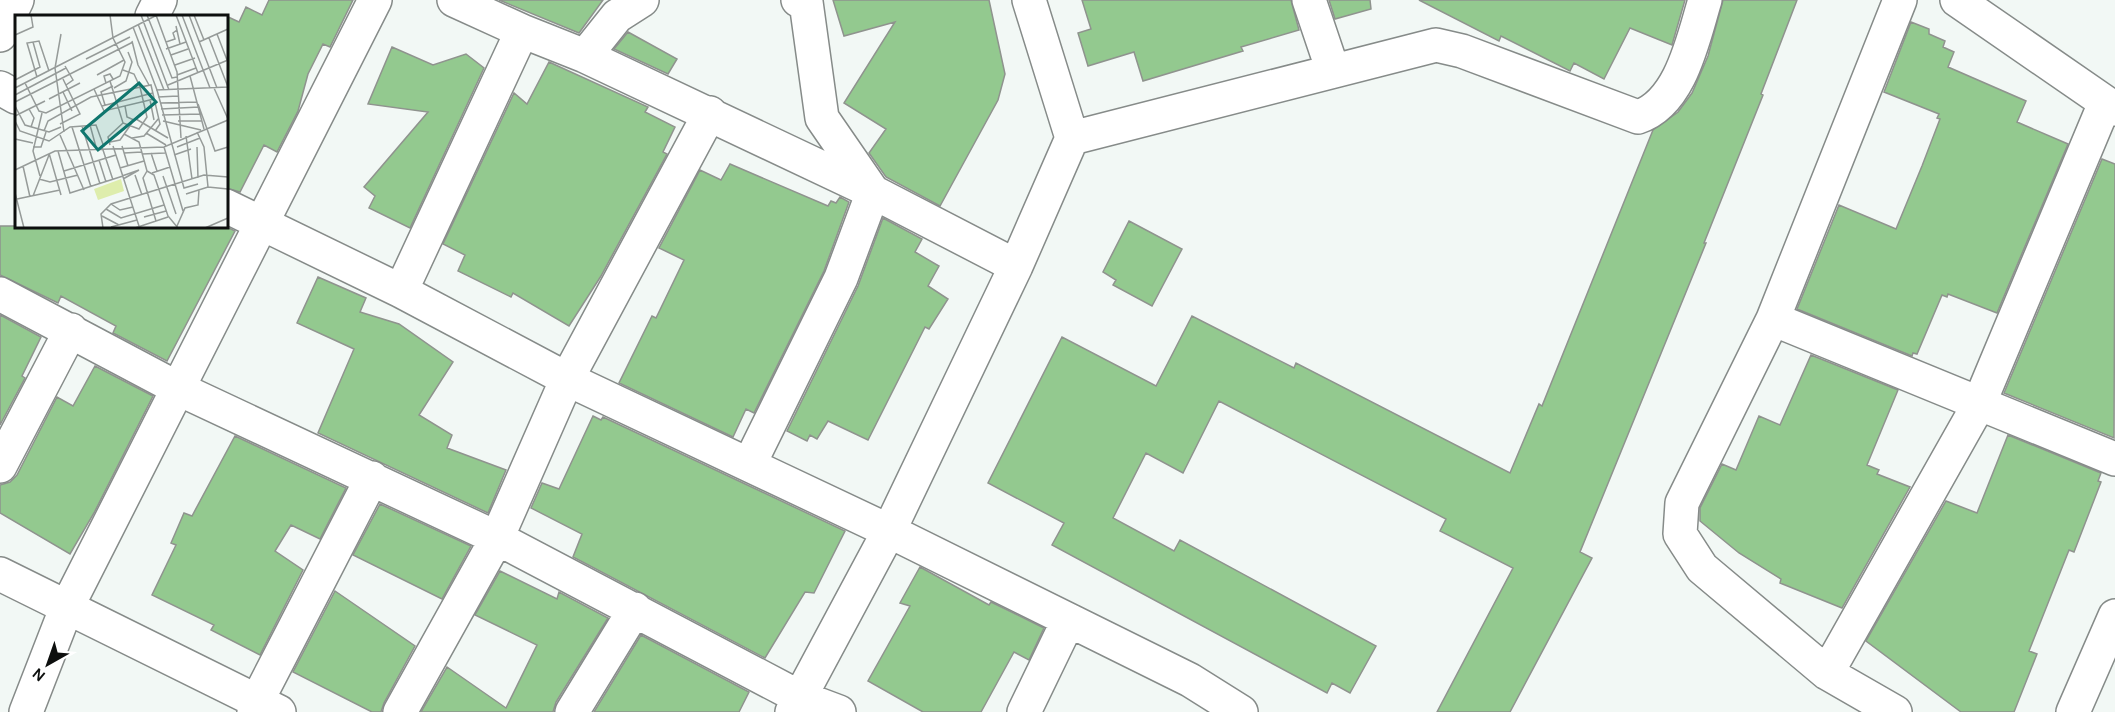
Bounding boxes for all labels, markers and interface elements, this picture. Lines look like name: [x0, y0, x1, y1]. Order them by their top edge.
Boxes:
inset map: [15, 15, 228, 228]
north arrow: [18, 634, 78, 694]
text: N: [28, 664, 49, 686]

